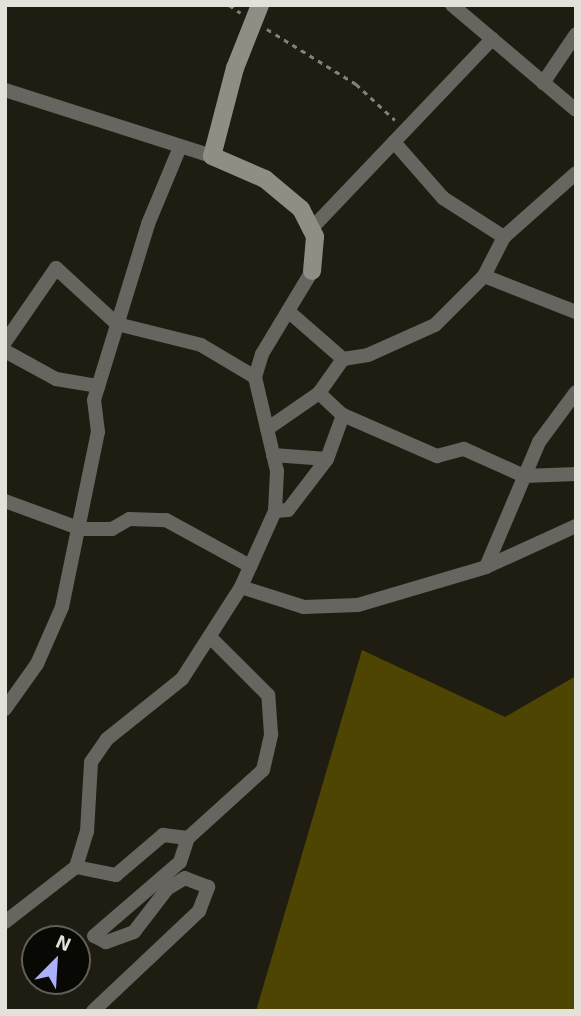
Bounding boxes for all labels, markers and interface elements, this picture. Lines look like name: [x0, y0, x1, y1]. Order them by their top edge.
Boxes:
north arrow: [21, 925, 91, 995]
text: N: [53, 929, 75, 955]

